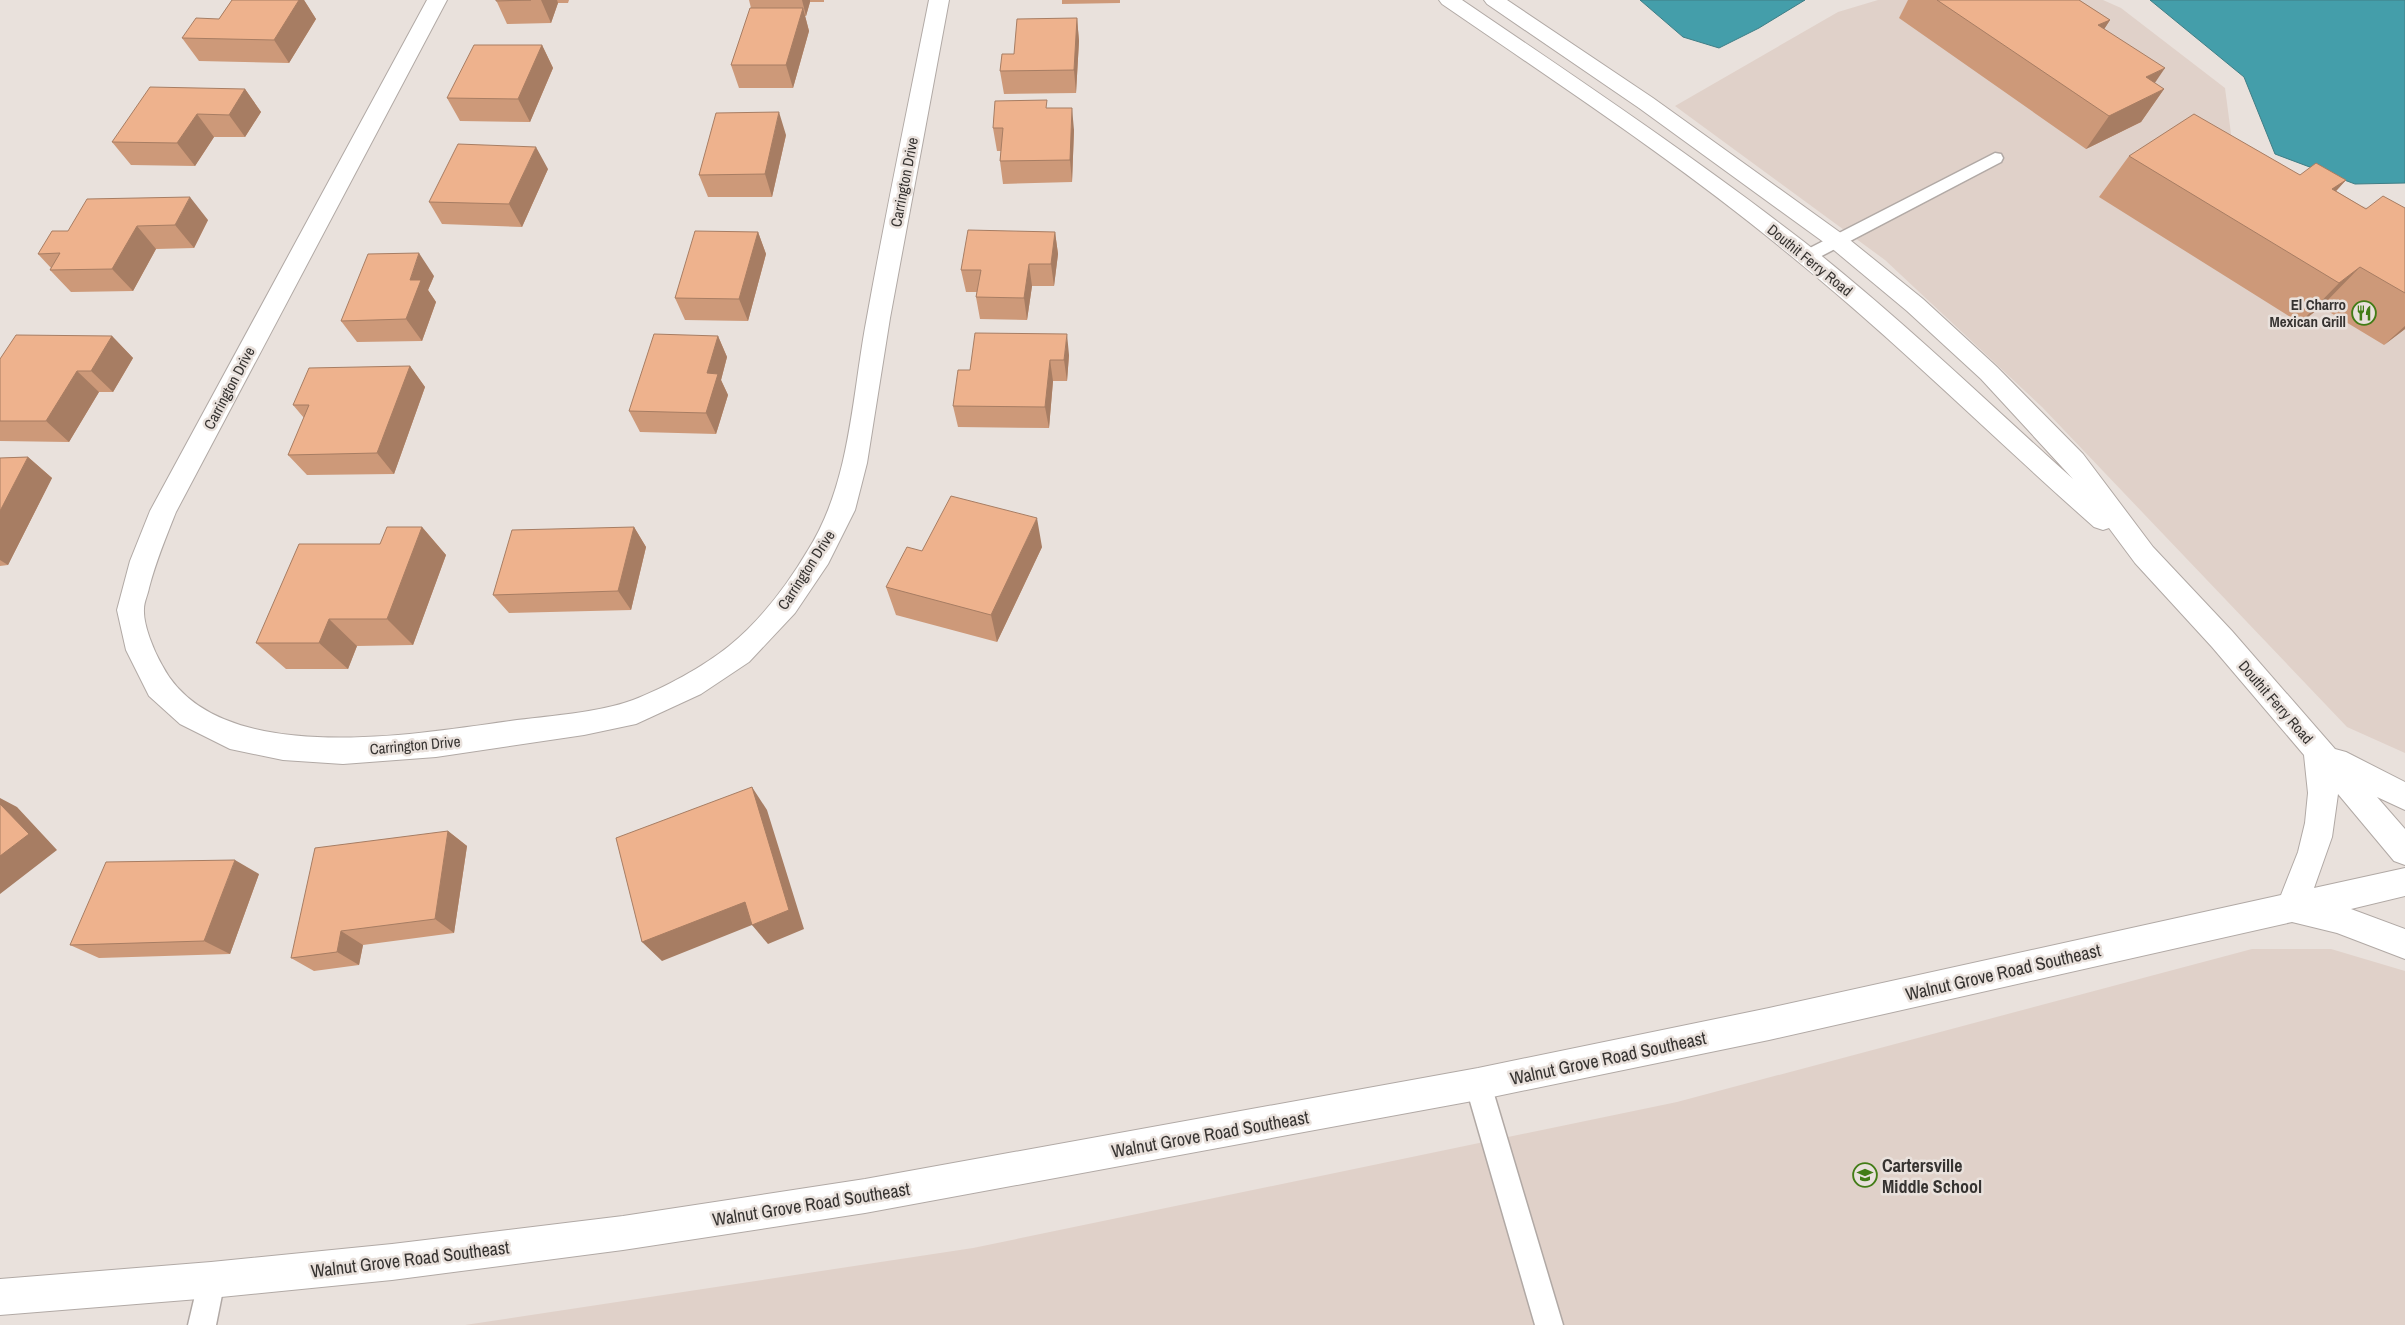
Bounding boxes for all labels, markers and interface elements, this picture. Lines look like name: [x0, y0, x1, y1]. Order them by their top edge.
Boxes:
street label: Carrington Drive: [885, 135, 923, 229]
street label: Douthit Ferry Road: [1763, 219, 1857, 301]
place label: El Charro Mexican Grill: [2269, 294, 2346, 332]
restaurant icon: El Charro Mexican Grill: [2351, 300, 2377, 326]
street label: Carrington Drive: [198, 343, 260, 433]
street label: Carrington Drive: [772, 526, 840, 614]
street label: Douthit Ferry Road: [2234, 656, 2318, 748]
street label: Carrington Drive: [369, 731, 461, 759]
street label: Walnut Grove Road Southeast: [1903, 937, 2103, 1007]
street label: Walnut Grove Road Southeast: [1508, 1025, 1708, 1091]
street label: Walnut Grove Road Southeast: [1110, 1104, 1310, 1164]
place label: Cartersville Middle School: [1882, 1153, 1982, 1199]
school or university icon: Cartersville Middle School: [1852, 1162, 1878, 1188]
street label: Walnut Grove Road Southeast: [710, 1176, 912, 1232]
street label: Walnut Grove Road Southeast: [309, 1234, 511, 1284]

